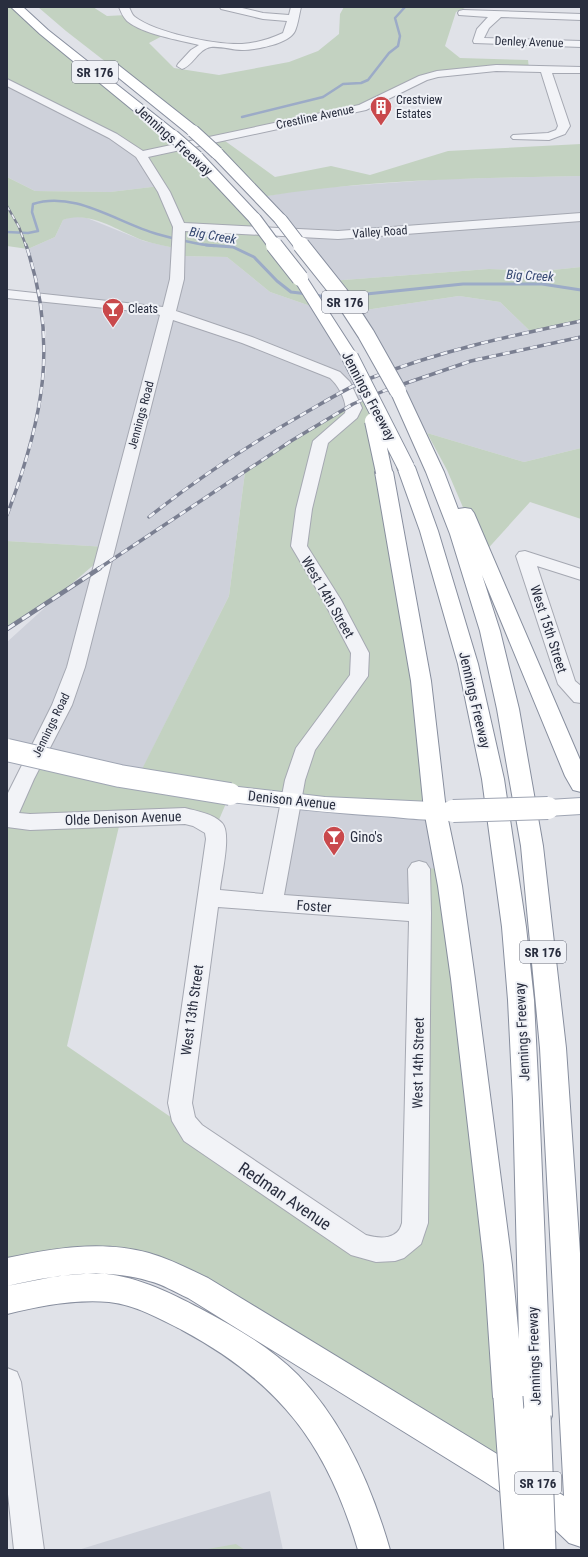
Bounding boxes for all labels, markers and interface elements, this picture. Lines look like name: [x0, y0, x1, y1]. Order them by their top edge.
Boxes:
street label: Denley Avenue: [494, 34, 564, 50]
road number: SR 176: [72, 61, 118, 83]
place label: Crestview Estates: [396, 93, 443, 121]
building icon: Crestview Estates: [368, 94, 394, 127]
street label: Jennings Freeway: [132, 101, 216, 179]
street label: Crestline Avenue: [275, 102, 356, 132]
street label: Valley Road: [352, 223, 408, 241]
water label: Big Creek: [188, 224, 238, 247]
water label: Big Creek: [506, 267, 554, 284]
road number: SR 176: [322, 291, 368, 313]
bar icon: Cleats: [100, 296, 126, 329]
place label: Cleats: [128, 302, 158, 316]
street label: Jennings Freeway: [339, 349, 399, 443]
street label: Jennings Road: [125, 379, 157, 451]
street label: West 14th Street: [298, 553, 358, 641]
street label: West 15th Street: [527, 583, 571, 675]
street label: Jennings Freeway: [456, 650, 494, 750]
street label: Jennings Road: [29, 690, 73, 759]
street label: Denison Avenue: [247, 787, 337, 813]
street label: Olde Denison Avenue: [64, 808, 182, 828]
bar icon: Gino's: [321, 824, 347, 857]
place label: Gino's: [350, 829, 383, 845]
street label: Foster: [296, 897, 332, 915]
road number: SR 176: [520, 941, 566, 963]
street label: West 13th Street: [178, 964, 206, 1056]
street label: Jennings Freeway: [511, 982, 533, 1082]
street label: West 14th Street: [409, 1017, 427, 1109]
street label: Redman Avenue: [235, 1158, 335, 1234]
street label: Jennings Freeway: [524, 1306, 544, 1406]
road number: SR 176: [515, 1472, 561, 1494]

